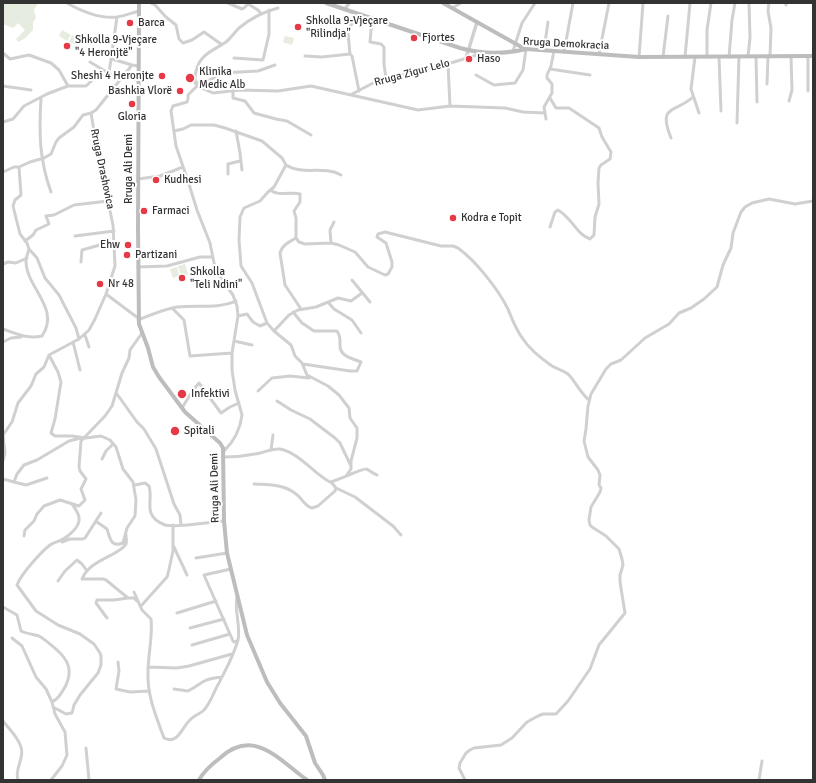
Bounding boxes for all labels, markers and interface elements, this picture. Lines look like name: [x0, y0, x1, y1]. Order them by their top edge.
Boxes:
place label: Shkolla 9-Vjeçare "Rilindja": [306, 14, 388, 40]
place label: Barca: [138, 16, 165, 30]
marker: Barca: [125, 18, 135, 28]
marker: Shkolla 9-Vjeçare "Rilindja": [293, 22, 303, 32]
place label: Fjortes: [422, 31, 455, 45]
place label: Shkolla 9-Vjeçare "4 Heronjtë": [75, 33, 157, 59]
marker: Fjortes: [409, 33, 419, 43]
street label: Rruga Demokracia: [522, 35, 610, 53]
marker: Shkolla 9-Vjeçare "4 Heronjtë": [62, 41, 72, 51]
place label: Haso: [477, 52, 501, 66]
marker: Haso: [464, 54, 474, 64]
street label: Rruga Zigur Lelo: [373, 57, 451, 89]
place label: Klinika Medic Alb: [199, 65, 245, 91]
place label: Sheshi 4 Heronjte: [71, 69, 154, 83]
marker: Sheshi 4 Heronjte: [157, 71, 167, 81]
marker: Klinika Medic Alb: [184, 72, 196, 84]
place label: Bashkia Vlorë: [108, 84, 172, 98]
marker: Bashkia Vlorë: [175, 86, 185, 96]
marker: Gloria: [127, 99, 137, 109]
place label: Gloria: [118, 110, 146, 124]
street label: Rruga Drashovica: [87, 127, 117, 211]
street label: Rruga Ali Demi: [122, 134, 136, 204]
place label: Kudhesi: [164, 173, 202, 187]
marker: Kudhesi: [151, 175, 161, 185]
place label: Farmaci: [152, 204, 190, 218]
marker: Farmaci: [139, 206, 149, 216]
place label: Kodra e Topit: [461, 211, 522, 225]
marker: Kodra e Topit: [448, 213, 458, 223]
place label: Ehw: [100, 238, 120, 252]
marker: Ehw: [123, 240, 133, 250]
place label: Partizani: [135, 248, 177, 262]
marker: Partizani: [122, 250, 132, 260]
place label: Shkolla "Teli Ndini": [190, 265, 242, 291]
marker: Shkolla "Teli Ndini": [177, 273, 187, 283]
place label: Nr 48: [108, 277, 134, 291]
marker: Nr 48: [95, 279, 105, 289]
place label: Infektivi: [191, 387, 229, 401]
marker: Infektivi: [176, 388, 188, 400]
place label: Spitali: [184, 424, 214, 438]
marker: Spitali: [169, 425, 181, 437]
street label: Rruga Ali Demi: [208, 453, 222, 523]

